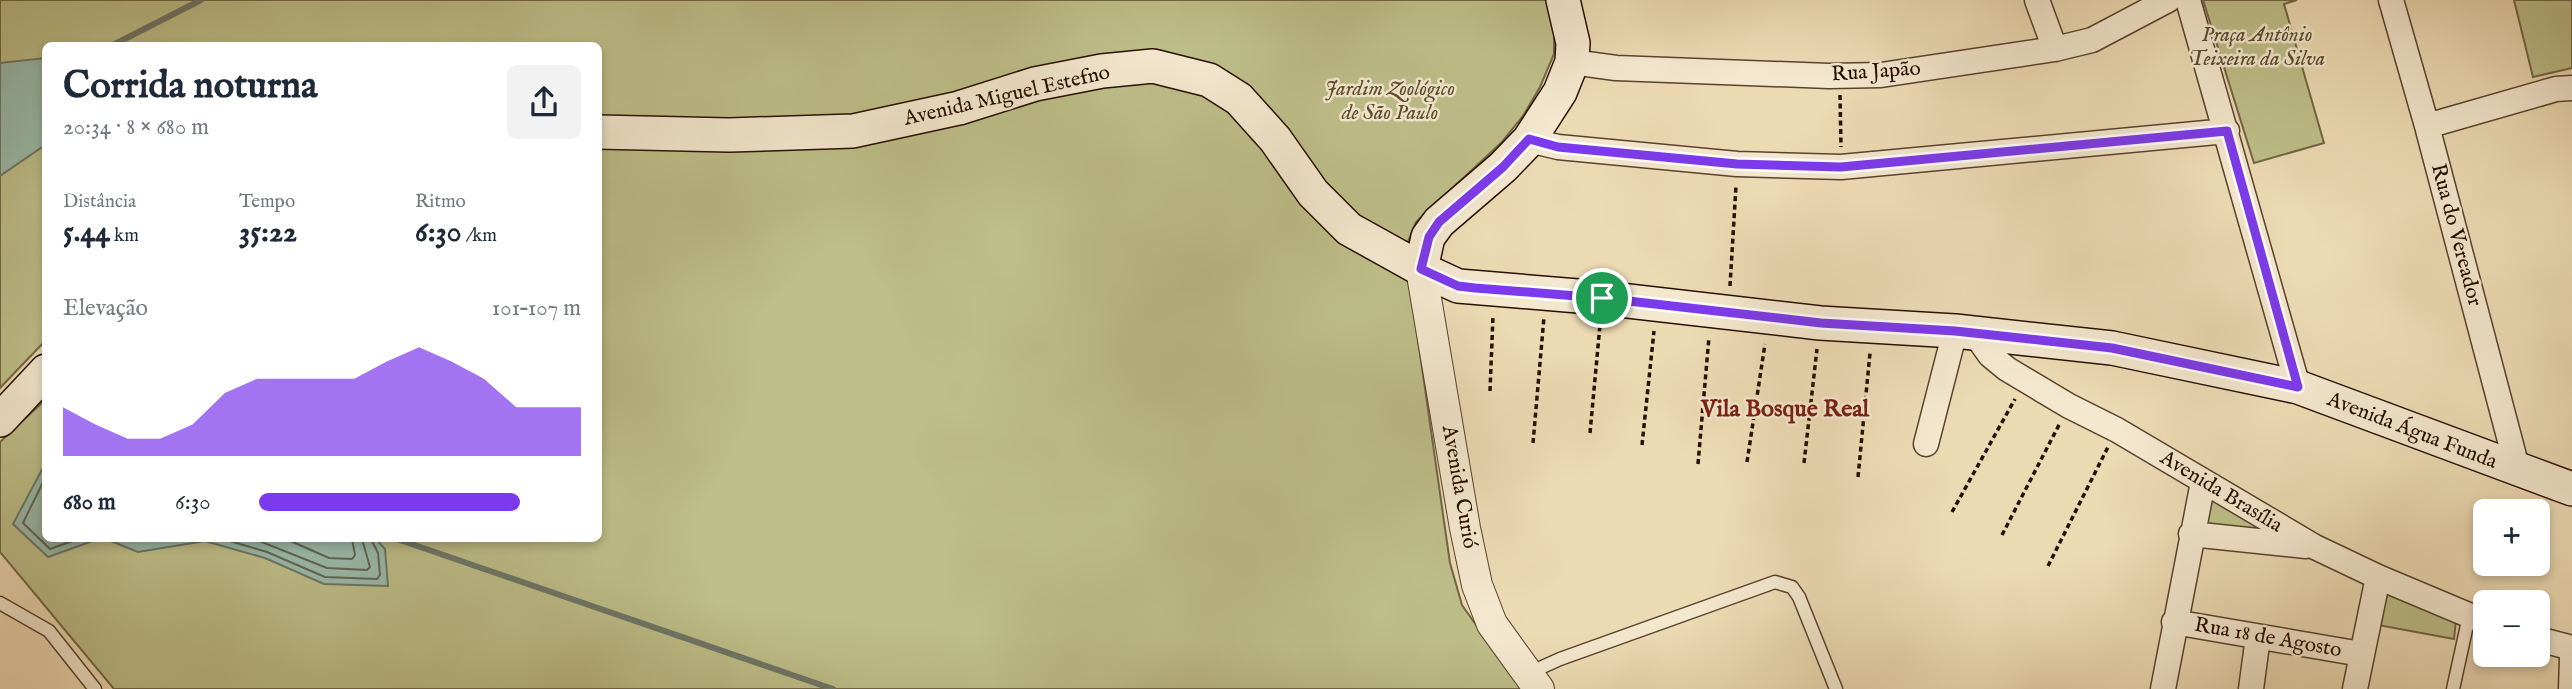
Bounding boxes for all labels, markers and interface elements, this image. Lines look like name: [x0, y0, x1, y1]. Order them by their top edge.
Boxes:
park label: Praça Antônio Teixeira da Silva: [2189, 22, 2325, 73]
street label: Rua Japão: [1831, 55, 1921, 89]
street label: Avenida Miguel Estefno: [900, 59, 1113, 133]
text: Corrida noturna: [63, 63, 318, 111]
button: share: [507, 65, 581, 139]
park label: Jardim Zoológico de São Paulo: [1325, 76, 1455, 127]
text: 20:34 · 8 × 680 m: [63, 113, 209, 142]
street label: Rua do Vereador: [2424, 161, 2488, 309]
text: Distância: [63, 190, 136, 214]
text: Tempo: [239, 190, 295, 214]
text: Ritmo: [415, 190, 466, 214]
text: 5.44: [63, 214, 110, 252]
text: 35:22: [239, 214, 297, 252]
text: 6:30: [415, 214, 462, 252]
text: km: [110, 224, 139, 248]
text: /km: [462, 224, 497, 248]
pin: [1572, 268, 1632, 328]
icon: arrive: [1583, 279, 1621, 317]
text: Elevação: [63, 294, 148, 323]
text: 101–107 m: [492, 294, 581, 323]
street label: Avenida Água Funda: [2322, 385, 2502, 476]
district label: Vila Bosque Real: [1700, 394, 1870, 425]
street label: Avenida Curió: [1435, 422, 1483, 551]
street label: Avenida Brasília: [2154, 444, 2288, 540]
text: 680 m: [63, 488, 116, 517]
text: 6:30: [175, 488, 211, 517]
map controls: [2473, 499, 2550, 667]
button: +: [2473, 499, 2550, 576]
button: −: [2473, 590, 2550, 667]
street label: Rua 18 de Agosto: [2192, 612, 2344, 664]

